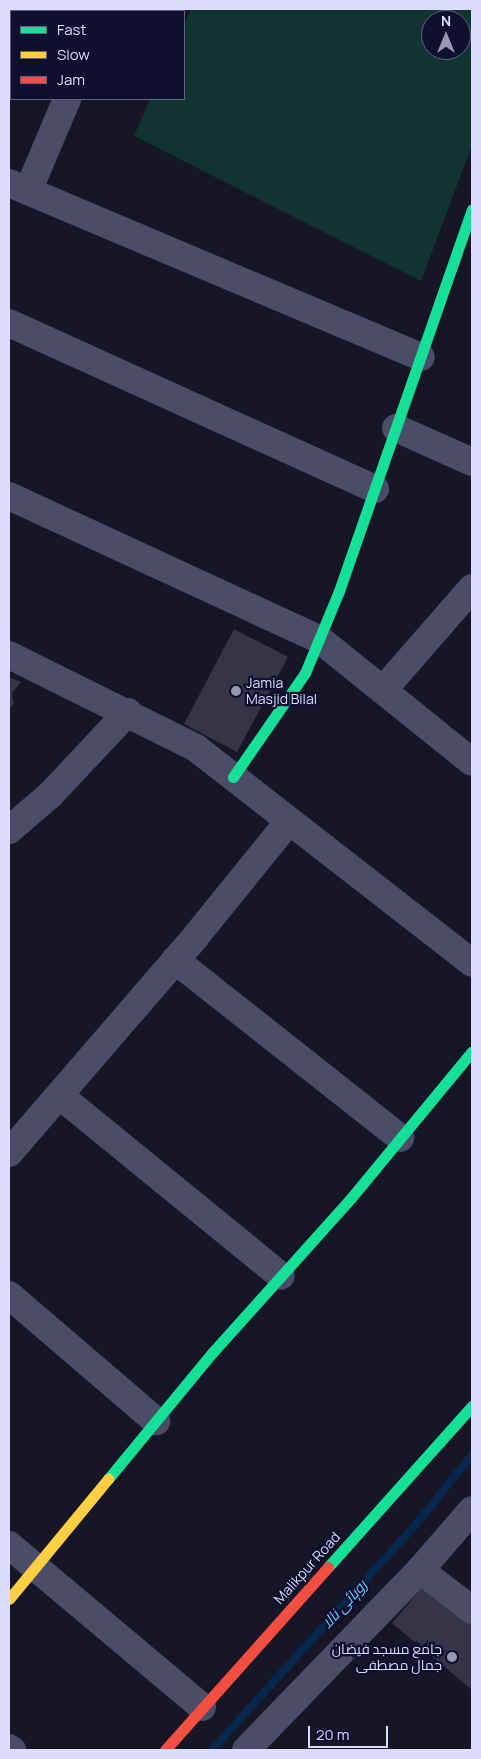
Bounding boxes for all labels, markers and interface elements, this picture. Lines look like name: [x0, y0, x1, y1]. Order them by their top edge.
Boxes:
legend: [10, 10, 185, 100]
north arrow: [421, 10, 471, 60]
text: N: [441, 11, 451, 30]
text: Fast: [57, 19, 86, 40]
text: Slow: [57, 44, 90, 65]
text: Jam: [57, 69, 85, 90]
place label: Jamia Masjid Bilal: [246, 675, 317, 708]
marker: Jamia Masjid Bilal: [230, 685, 242, 697]
street label: Malikpur Road: [270, 1529, 344, 1607]
water label: روہائی نالا: [318, 1576, 370, 1632]
place label: جامع مسجد فیضان جمال مصطفی: [332, 1641, 442, 1674]
marker: جامع مسجد فیضان جمال مصطفی: [446, 1651, 458, 1663]
scale bar: [311, 1716, 391, 1748]
text: 20 m: [316, 1724, 349, 1745]

